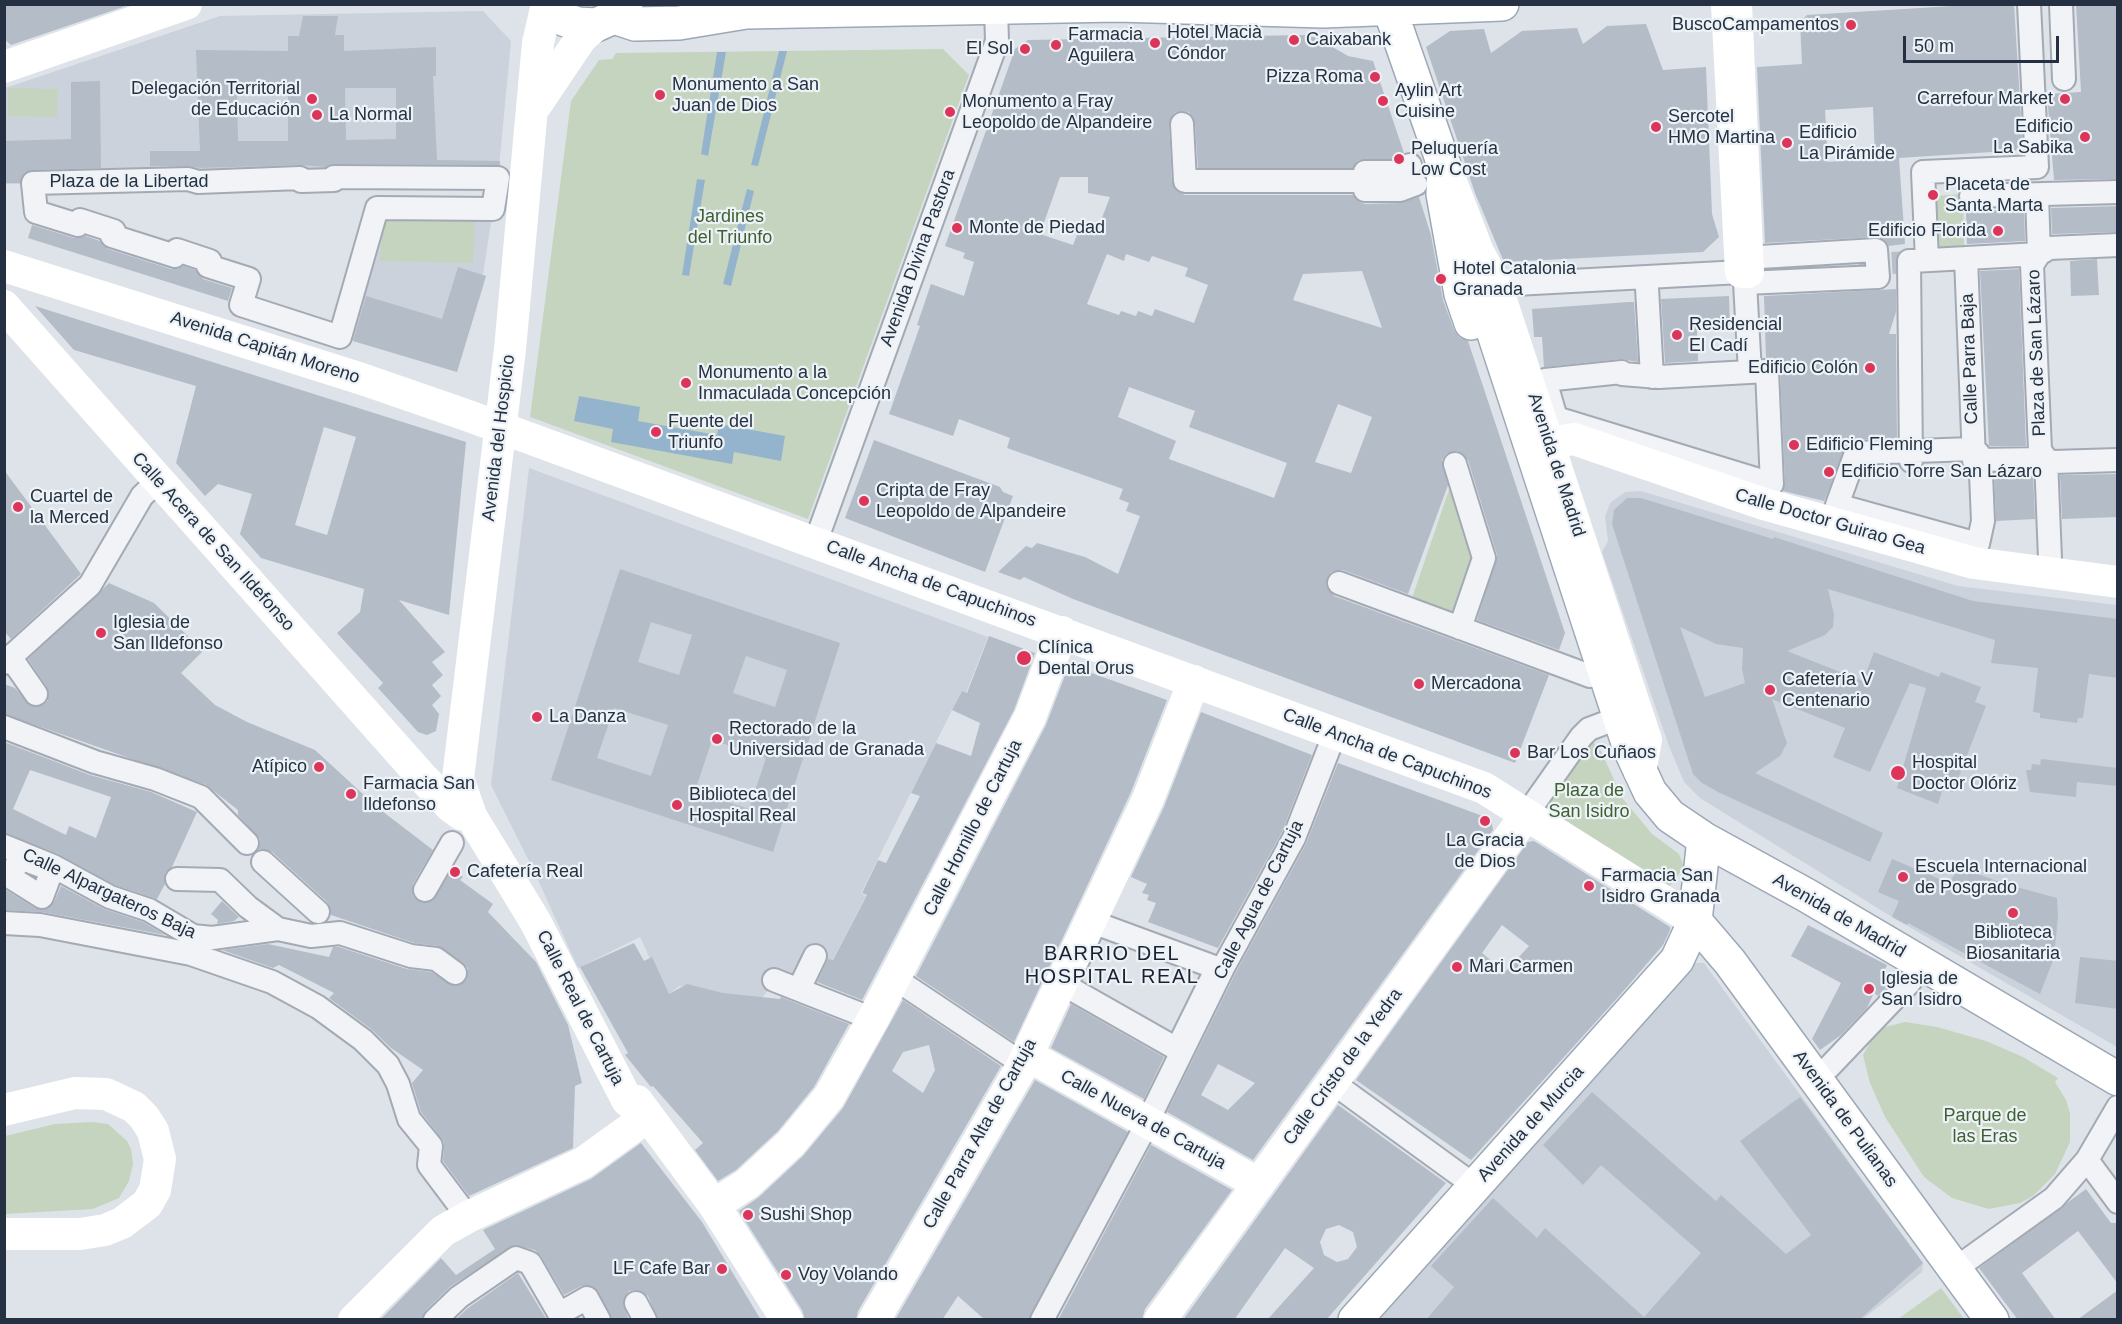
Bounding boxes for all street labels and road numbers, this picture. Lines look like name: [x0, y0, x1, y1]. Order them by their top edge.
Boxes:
street label: Avenida Divina Pastora: [876, 167, 960, 349]
street label: Plaza de la Libertad: [49, 171, 209, 193]
street label: Plaza de San Lázaro: [2023, 269, 2051, 437]
street label: Calle Parra Baja: [1957, 293, 1983, 425]
street label: Avenida Capitán Moreno: [168, 307, 362, 389]
street label: Avenida del Hospicio: [478, 353, 520, 523]
street label: Avenida de Madrid: [1523, 390, 1589, 540]
street label: Calle Acera de San Ildefonso: [127, 448, 299, 636]
street label: Calle Doctor Guirao Gea: [1732, 484, 1928, 560]
street label: Calle Ancha de Capuchinos: [823, 536, 1039, 632]
street label: Calle Ancha de Capuchinos: [1279, 704, 1495, 804]
street label: Calle Hornillo de Cartuja: [919, 736, 1027, 920]
street label: Calle Agua de Cartuja: [1209, 817, 1309, 983]
street label: Calle Alpargateros Baja: [19, 844, 199, 944]
street label: Avenida de Madrid: [1769, 869, 1909, 963]
street label: Calle Real de Cartuja: [532, 927, 628, 1089]
street label: Calle Cristo de la Yedra: [1279, 984, 1407, 1150]
street label: Calle Parra Alta de Cartuja: [919, 1035, 1041, 1233]
street label: Avenida de Pulianas: [1788, 1046, 1902, 1192]
street label: Avenida de Murcia: [1473, 1062, 1589, 1186]
street label: Calle Nueva de Cartuja: [1056, 1065, 1230, 1175]

